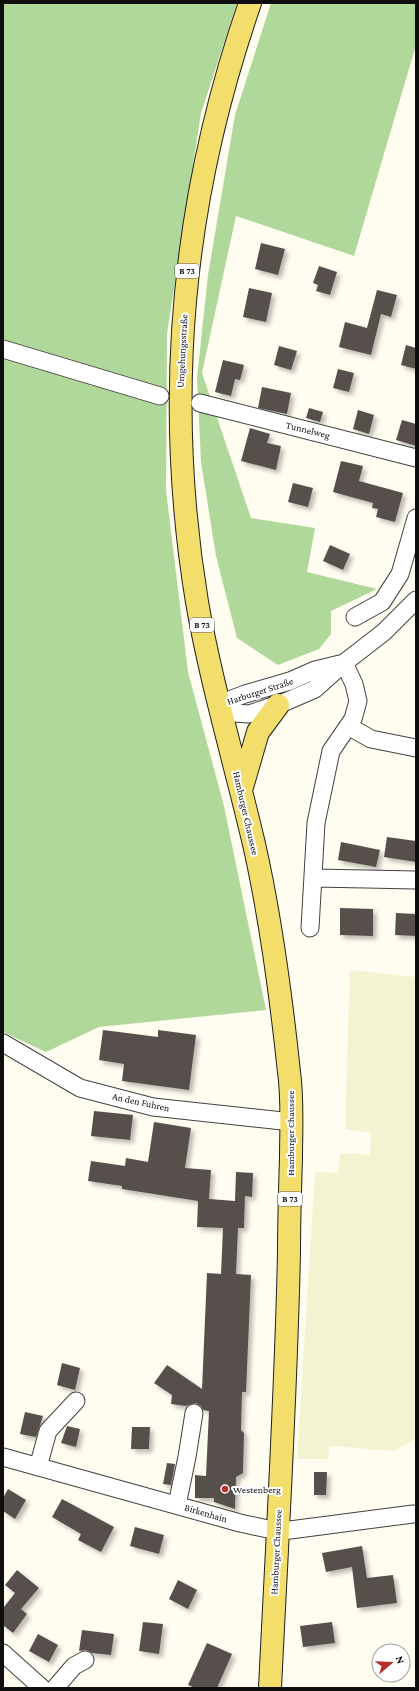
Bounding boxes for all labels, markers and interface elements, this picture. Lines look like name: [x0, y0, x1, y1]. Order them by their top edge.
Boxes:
road number: B 73: [175, 264, 199, 278]
street label: Umgehungsstraße: [175, 313, 189, 388]
street label: Tunnelweg: [285, 419, 331, 441]
road number: B 73: [190, 618, 214, 632]
street label: Harburger Straße: [225, 675, 295, 707]
street label: Hamburger Chaussee: [231, 770, 261, 856]
street label: Hamburger Chaussee: [285, 1090, 296, 1176]
street label: An den Fuhren: [111, 1091, 171, 1114]
road number: B 73: [278, 1192, 302, 1206]
marker: Westenberg: [220, 1484, 230, 1494]
place label: Westenberg: [233, 1484, 281, 1495]
street label: Birkenhain: [183, 1502, 229, 1525]
street label: Hamburger Chaussee: [268, 1508, 284, 1595]
north arrow: [371, 1643, 411, 1683]
text: N: [394, 1654, 408, 1666]

